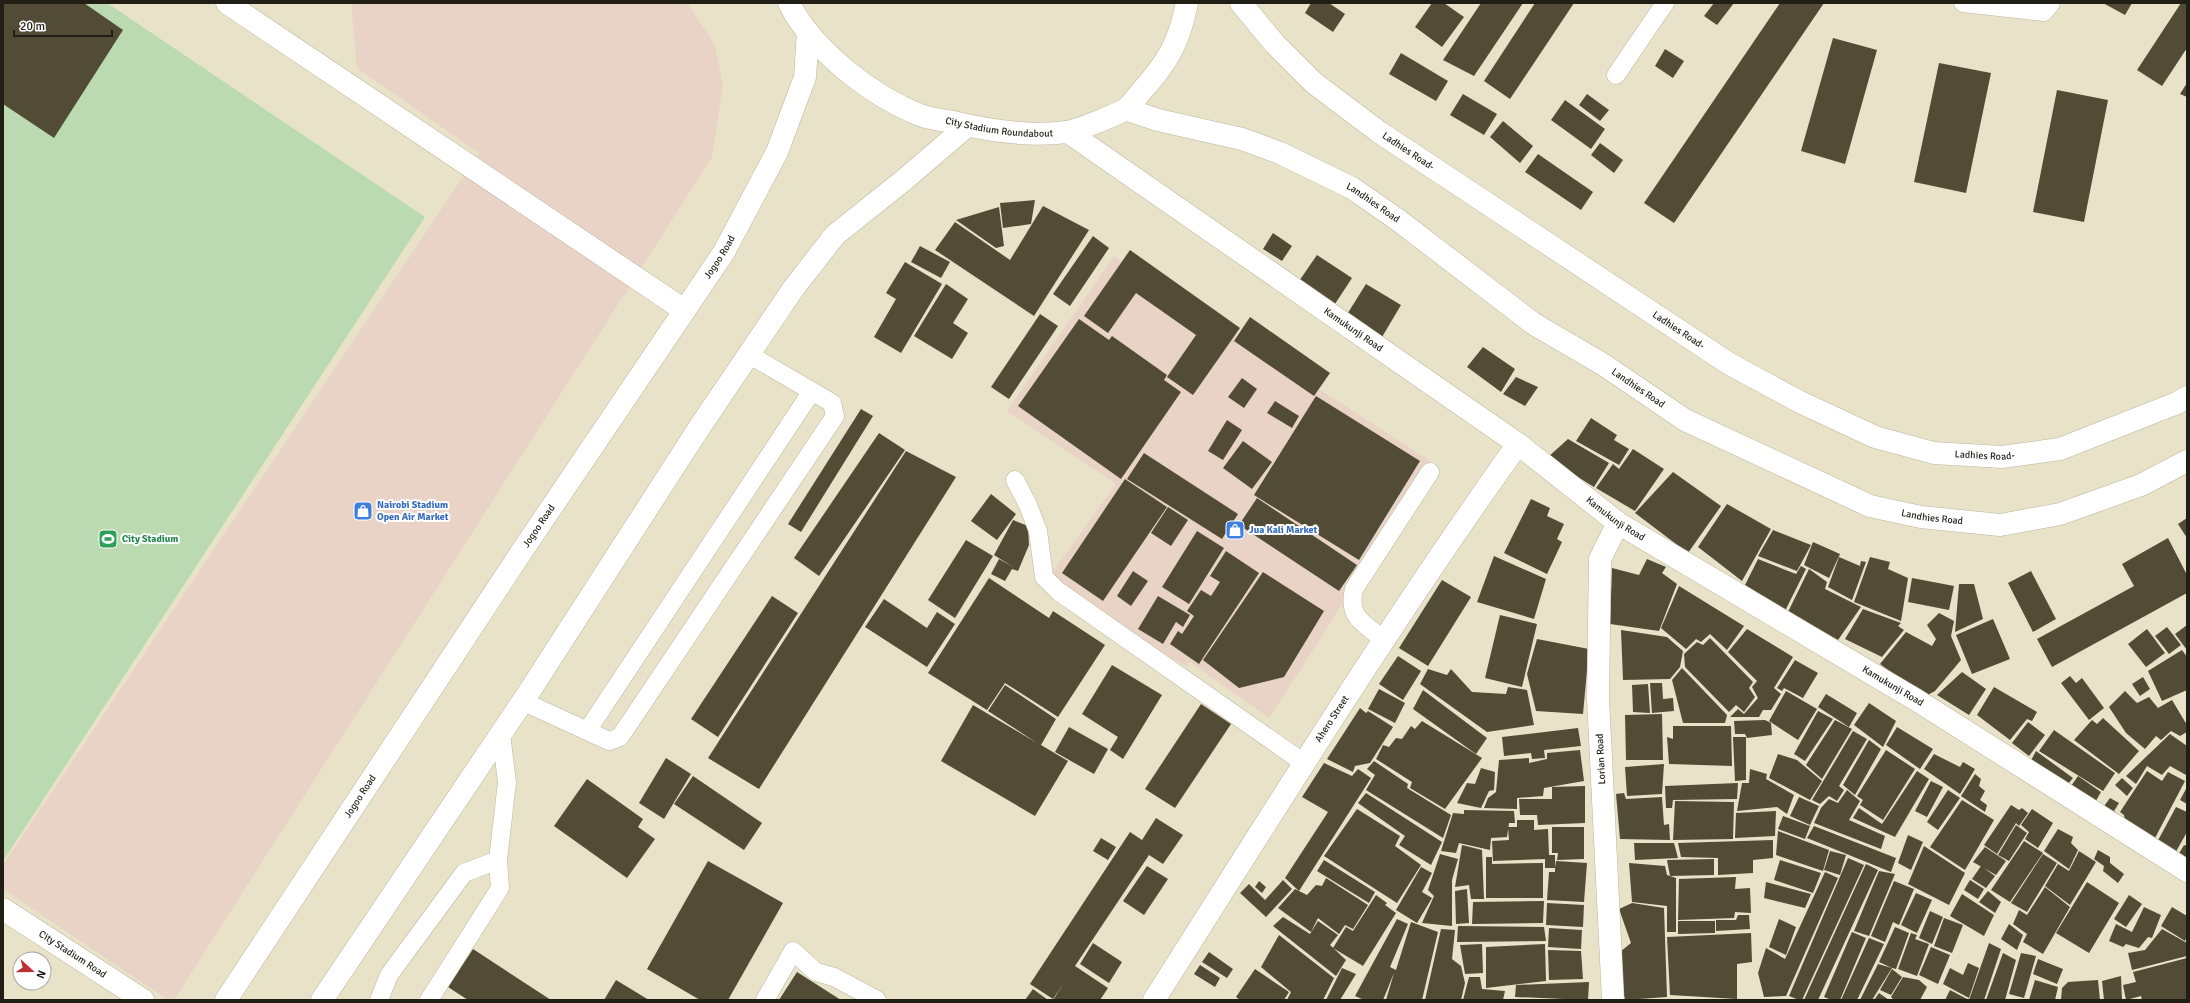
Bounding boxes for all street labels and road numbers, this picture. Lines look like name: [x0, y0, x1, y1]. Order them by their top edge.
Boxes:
street label: City Stadium Roundabout: [944, 115, 1054, 140]
street label: Ladhies Road-: [1380, 130, 1437, 173]
street label: Landhies Road: [1344, 180, 1402, 225]
street label: Jogoo Road: [702, 233, 738, 281]
street label: Kamukunji Road: [1321, 305, 1385, 354]
street label: Ladhies Road-: [1650, 309, 1707, 352]
street label: Landhies Road: [1609, 366, 1667, 411]
street label: Ladhies Road-: [1954, 448, 2016, 463]
street label: Kamukunji Road: [1584, 494, 1647, 544]
street label: Jogoo Road: [520, 502, 558, 550]
street label: Landhies Road: [1900, 507, 1964, 527]
street label: Kamukunji Road: [1860, 663, 1926, 709]
street label: Ahero Street: [1312, 693, 1352, 745]
street label: Lorian Road: [1594, 733, 1608, 785]
street label: Jogoo Road: [342, 773, 379, 820]
street label: City Stadium Road: [36, 928, 109, 981]

